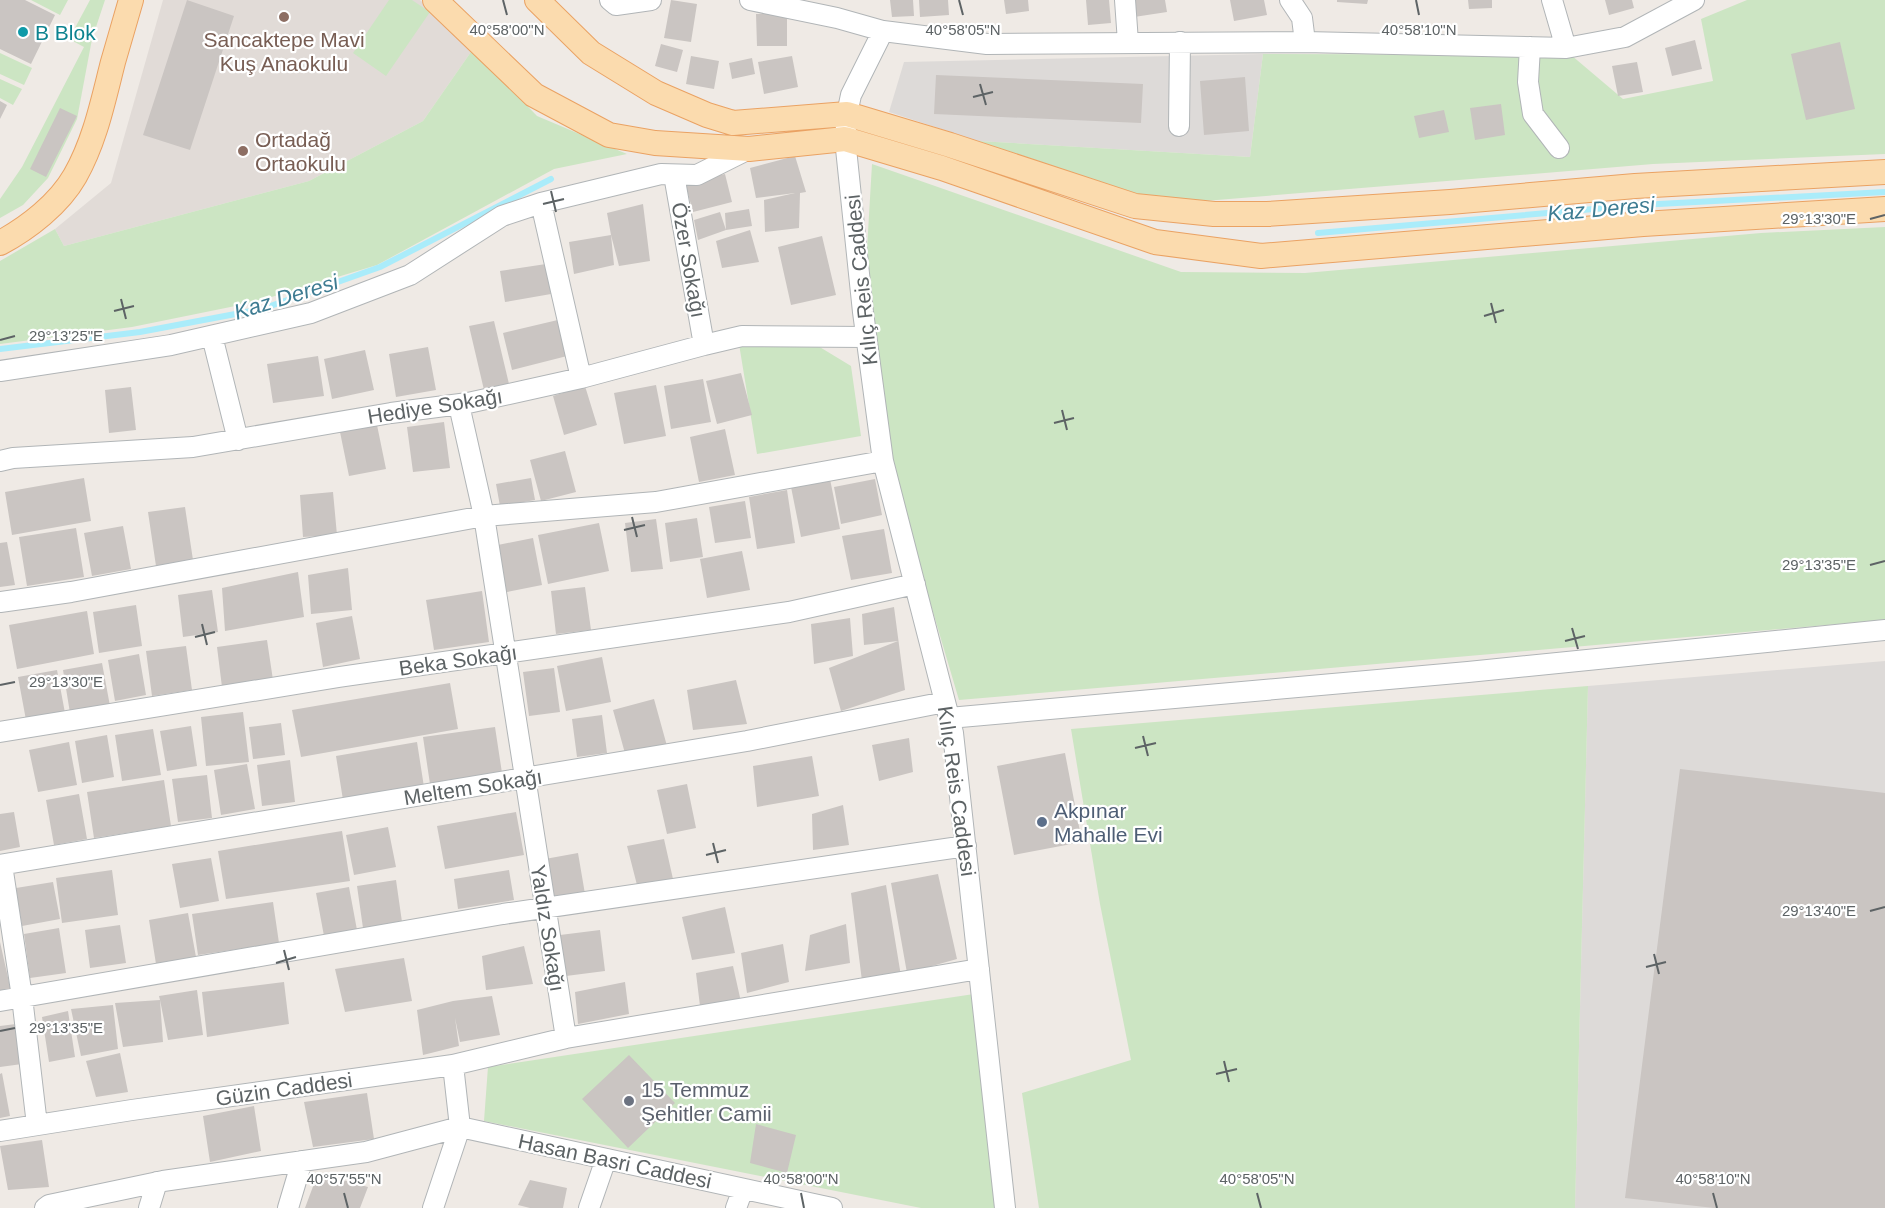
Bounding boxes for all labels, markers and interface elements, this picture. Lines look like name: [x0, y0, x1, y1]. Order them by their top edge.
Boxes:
marker: Sancaktepe Mavi Kuş Anaokulu: [277, 10, 291, 24]
place label: B Blok: [35, 21, 96, 44]
text: 40°58'00"N: [469, 21, 545, 38]
text: 40°58'05"N: [925, 21, 1001, 38]
text: 40°58'10"N: [1381, 21, 1457, 38]
marker: B Blok: [16, 25, 30, 39]
place label: Sancaktepe Mavi Kuş Anaokulu: [203, 28, 365, 75]
place label: Ortadağ Ortaokulu: [255, 128, 346, 175]
marker: Ortadağ Ortaokulu: [236, 144, 250, 158]
water label: Kaz Deresi: [1546, 192, 1657, 226]
street label: Kılıç Reis Caddesi: [841, 193, 881, 367]
street label: Özer Sokağı: [668, 201, 710, 319]
text: 29°13'30"E: [1782, 210, 1856, 227]
water label: Kaz Deresi: [231, 269, 342, 325]
text: 29°13'25"E: [29, 327, 103, 344]
street label: Hediye Sokağı: [366, 384, 504, 428]
text: 29°13'35"E: [1782, 556, 1856, 573]
street label: Beka Sokağı: [397, 640, 519, 680]
text: 29°13'30"E: [29, 673, 103, 690]
street label: Kılıç Reis Caddesi: [934, 704, 980, 878]
street label: Meltem Sokağı: [402, 765, 544, 809]
place label: Akpınar Mahalle Evi: [1054, 799, 1163, 846]
marker: Akpınar Mahalle Evi: [1035, 815, 1049, 829]
street label: Yaldız Sokağı: [527, 863, 569, 993]
text: 29°13'40"E: [1782, 902, 1856, 919]
text: 29°13'35"E: [29, 1019, 103, 1036]
street label: Güzin Caddesi: [214, 1068, 354, 1110]
place label: 15 Temmuz Şehitler Camii: [641, 1078, 772, 1125]
marker: 15 Temmuz Şehitler Camii: [622, 1094, 636, 1108]
street label: Hasan Basri Caddesi: [516, 1129, 714, 1193]
text: 40°57'55"N: [306, 1170, 382, 1187]
text: 40°58'00"N: [763, 1170, 839, 1187]
text: 40°58'05"N: [1219, 1170, 1295, 1187]
text: 40°58'10"N: [1675, 1170, 1751, 1187]

